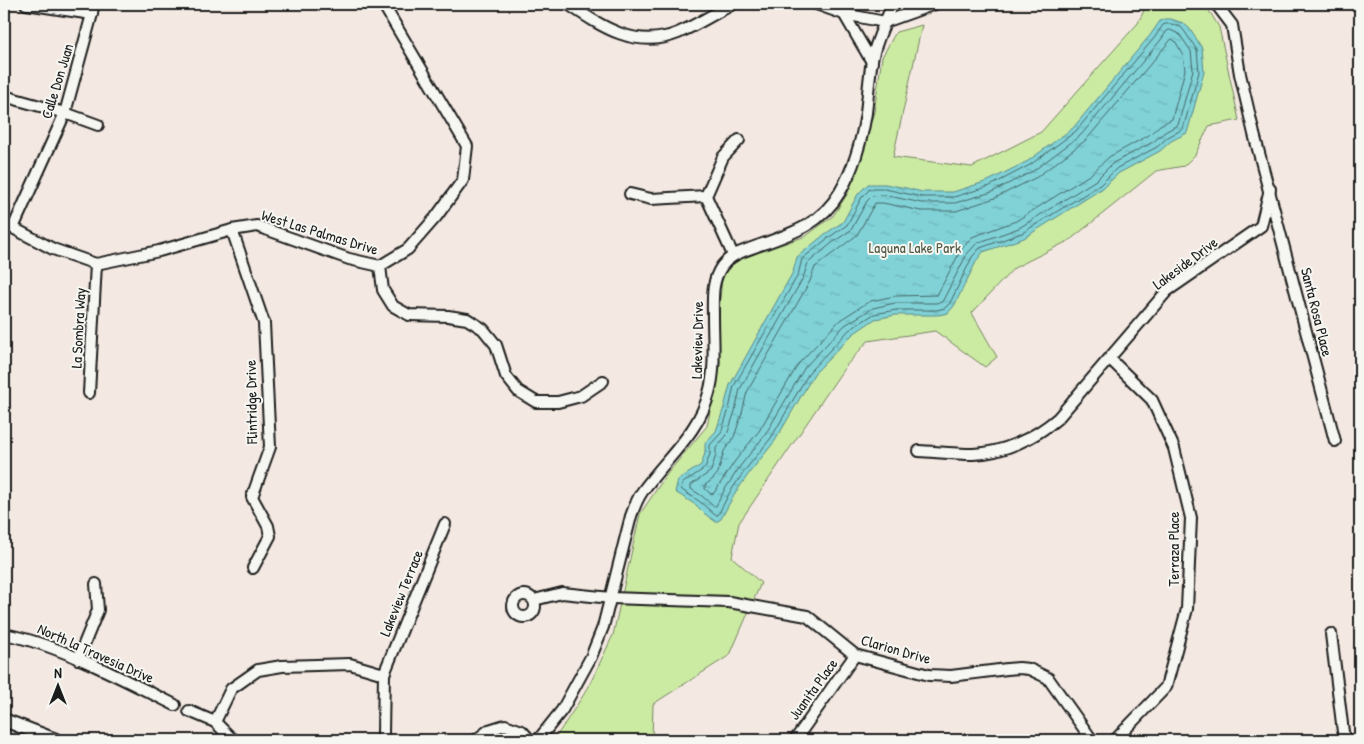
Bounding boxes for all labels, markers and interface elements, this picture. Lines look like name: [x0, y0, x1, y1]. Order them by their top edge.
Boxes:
street label: Calle Don Juan: [36, 41, 78, 121]
street label: West Las Palmas Drive: [259, 204, 381, 260]
street label: Lakeside Drive: [1148, 232, 1222, 294]
park label: Laguna Lake Park: [869, 237, 961, 258]
street label: Santa Rosa Place: [1296, 265, 1338, 359]
street label: La Sombra Way: [65, 287, 91, 369]
street label: Lakeview Drive: [686, 301, 708, 379]
street label: Flintridge Drive: [240, 360, 262, 445]
street label: Terraza Place: [1163, 511, 1184, 587]
street label: Lakeview Terrace: [374, 547, 428, 639]
street label: North la Travesia Drive: [35, 619, 157, 687]
street label: Clarion Drive: [859, 629, 933, 669]
street label: Juanita Place: [784, 654, 842, 724]
north arrow: [32, 662, 82, 712]

